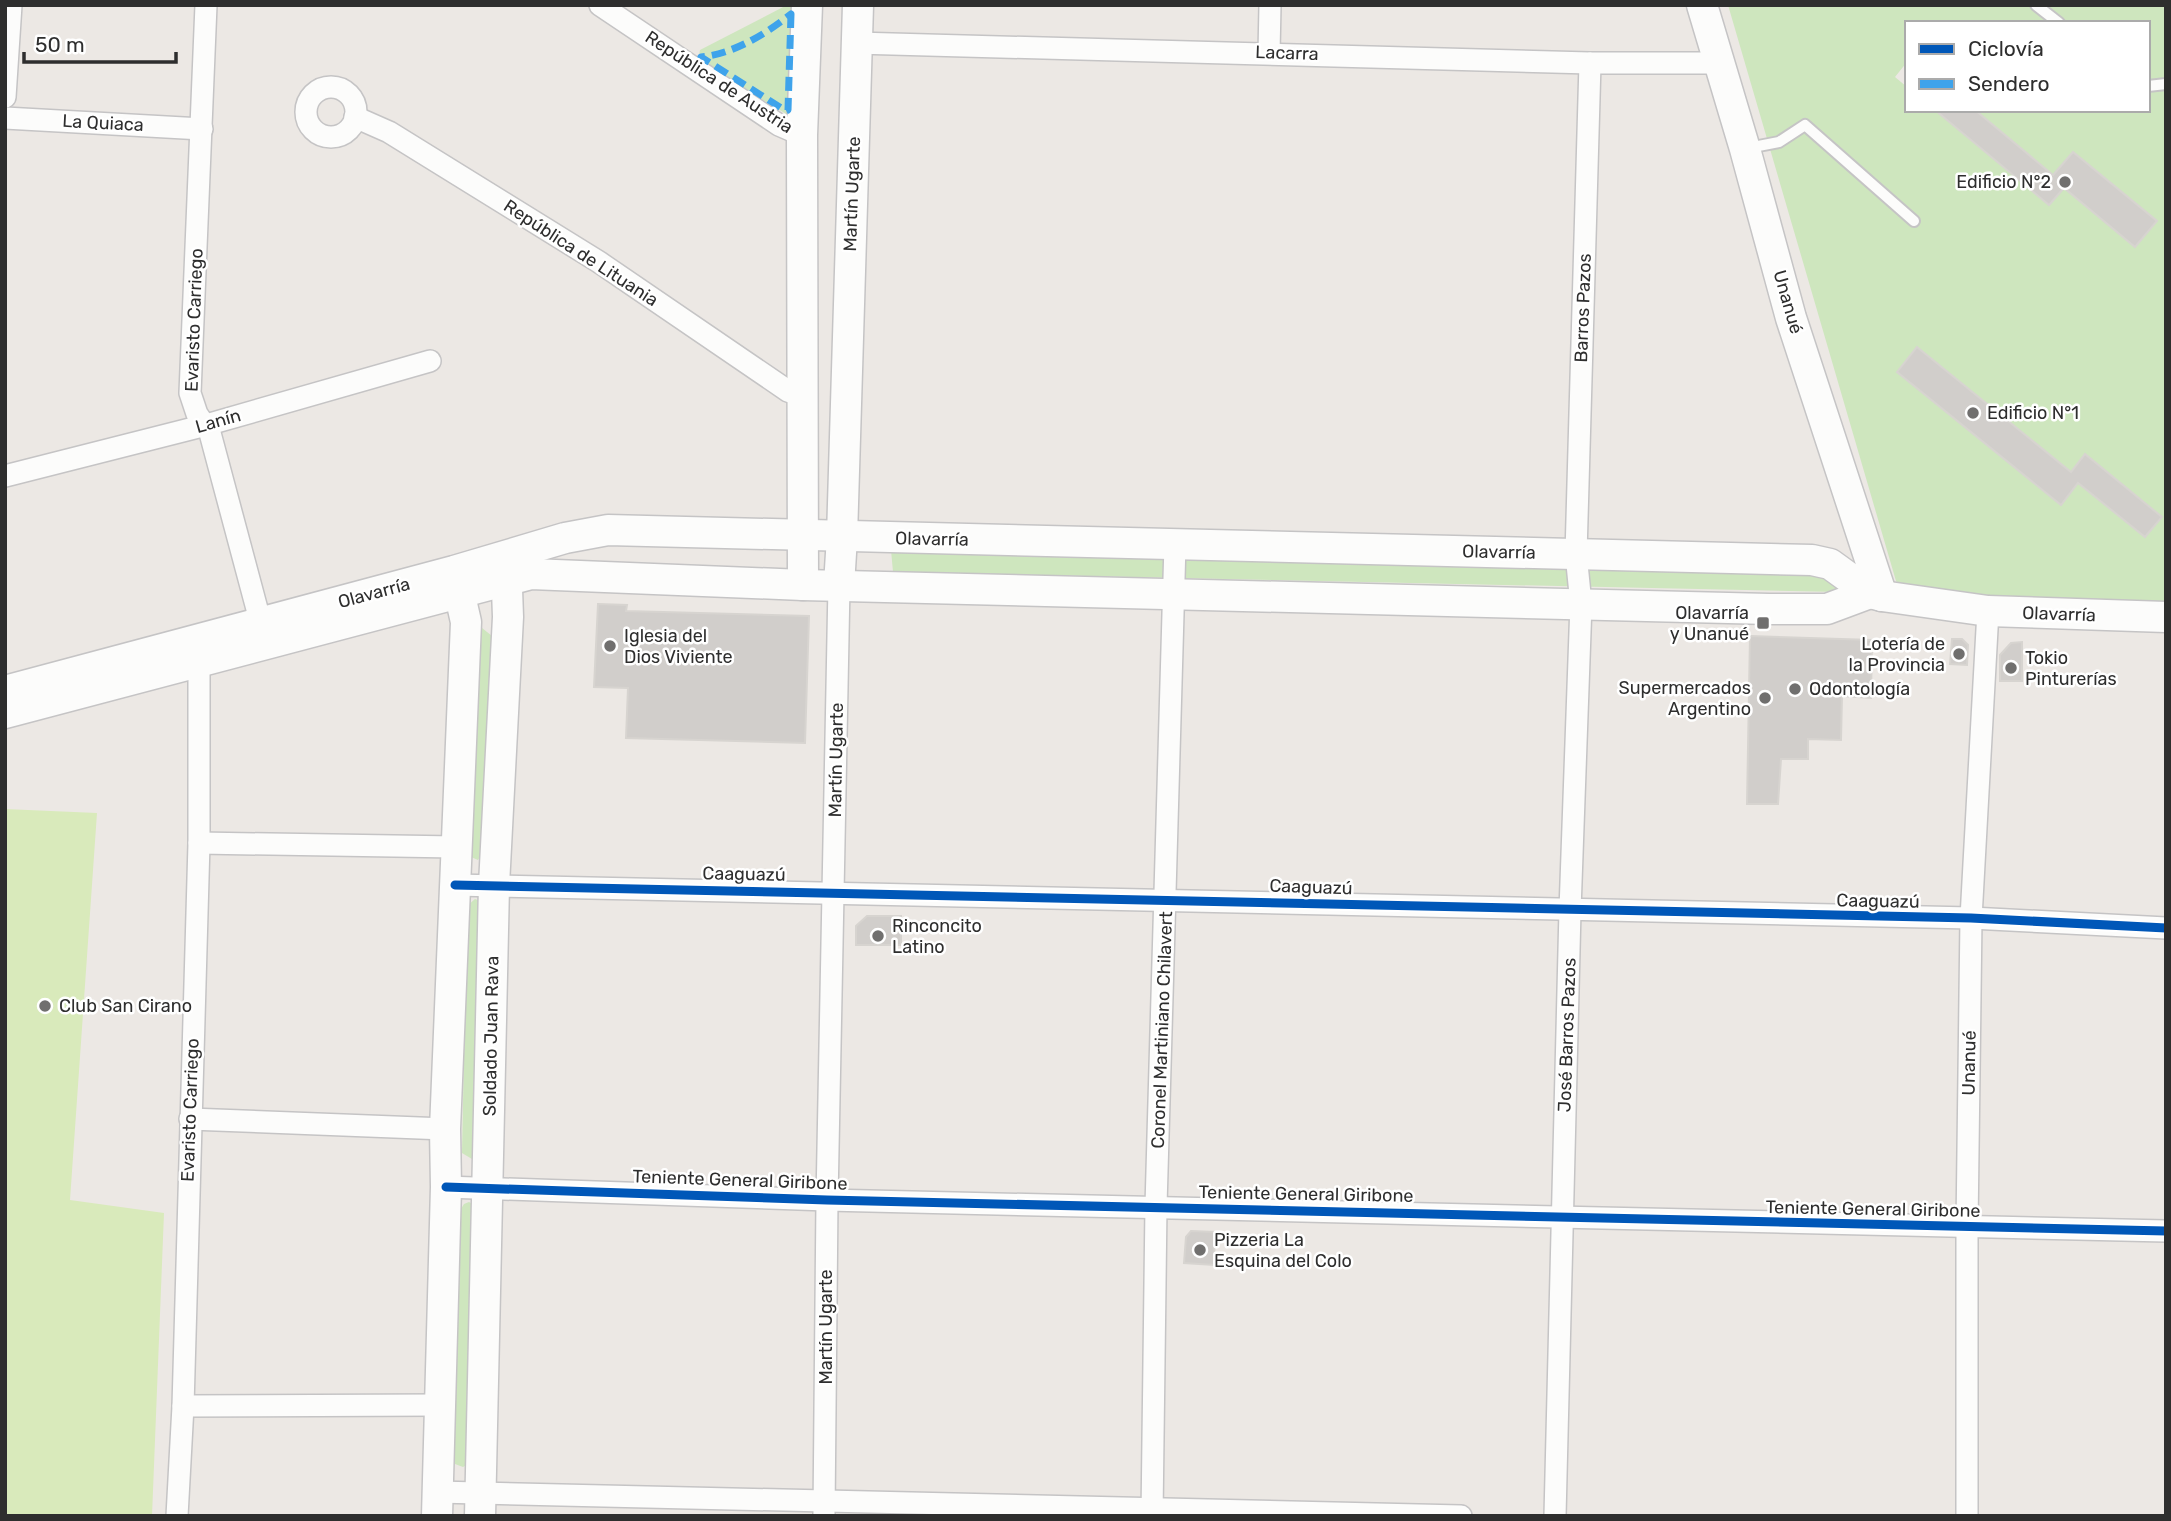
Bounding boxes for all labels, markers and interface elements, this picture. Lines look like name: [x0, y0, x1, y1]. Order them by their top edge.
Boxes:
scale bar: [24, 21, 177, 65]
legend: [1905, 21, 2150, 112]
street label: República de Austria: [641, 26, 797, 138]
text: 50 m: [35, 32, 85, 57]
text: Ciclovía: [1968, 36, 2044, 61]
street label: Lacarra: [1255, 41, 1319, 65]
text: Sendero: [1968, 71, 2050, 96]
street label: La Quiaca: [62, 110, 144, 136]
street label: Martín Ugarte: [839, 136, 865, 252]
place label: Edificio N°2: [1956, 171, 2051, 193]
marker: Edificio N°2: [2057, 174, 2073, 190]
street label: República de Lituania: [500, 195, 662, 311]
street label: Evaristo Carriego: [181, 248, 207, 392]
street label: Barros Pazos: [1570, 253, 1596, 363]
street label: Unanué: [1768, 268, 1808, 336]
place label: Edificio N°1: [1987, 402, 2079, 424]
street label: Lanín: [193, 404, 243, 438]
marker: Edificio N°1: [1965, 405, 1981, 421]
street label: Olavarría: [895, 527, 969, 551]
street label: Olavarría: [1462, 540, 1536, 564]
street label: Olavarría: [335, 573, 413, 613]
place label: Olavarría y Unanué: [1670, 602, 1749, 645]
street label: Olavarría: [2022, 602, 2096, 626]
marker: Olavarría y Unanué: [1755, 615, 1771, 631]
place label: Iglesia del Dios Viviente: [624, 625, 733, 668]
place label: Lotería de la Provincia: [1849, 633, 1945, 676]
marker: Iglesia del Dios Viviente: [602, 638, 618, 654]
marker: Lotería de la Provincia: [1951, 646, 1967, 662]
place label: Tokio Pinturerías: [2025, 647, 2117, 690]
marker: Tokio Pinturerías: [2003, 660, 2019, 676]
place label: Supermercados Argentino: [1618, 677, 1751, 720]
place label: Odontología: [1809, 678, 1910, 700]
marker: Odontología: [1787, 681, 1803, 697]
marker: Supermercados Argentino: [1757, 690, 1773, 706]
street label: Martín Ugarte: [824, 702, 848, 818]
street label: Caaguazú: [702, 862, 786, 886]
street label: Caaguazú: [1269, 875, 1353, 899]
street label: Caaguazú: [1836, 889, 1920, 913]
street label: Coronel Martiniano Chilavert: [1147, 911, 1177, 1149]
place label: Rinconcito Latino: [892, 915, 982, 958]
marker: Rinconcito Latino: [870, 928, 886, 944]
street label: Soldado Juan Rava: [479, 956, 503, 1116]
street label: José Barros Pazos: [1553, 957, 1581, 1113]
place label: Club San Cirano: [59, 995, 192, 1017]
marker: Club San Cirano: [37, 998, 53, 1014]
street label: Unanué: [1957, 1030, 1981, 1096]
street label: Evaristo Carriego: [177, 1038, 203, 1182]
street label: Teniente General Giribone: [632, 1165, 848, 1195]
street label: Teniente General Giribone: [1198, 1181, 1414, 1207]
street label: Teniente General Giribone: [1765, 1196, 1981, 1222]
place label: Pizzeria La Esquina del Colo: [1214, 1229, 1352, 1272]
marker: Pizzeria La Esquina del Colo: [1192, 1242, 1208, 1258]
street label: Martín Ugarte: [815, 1269, 837, 1385]

